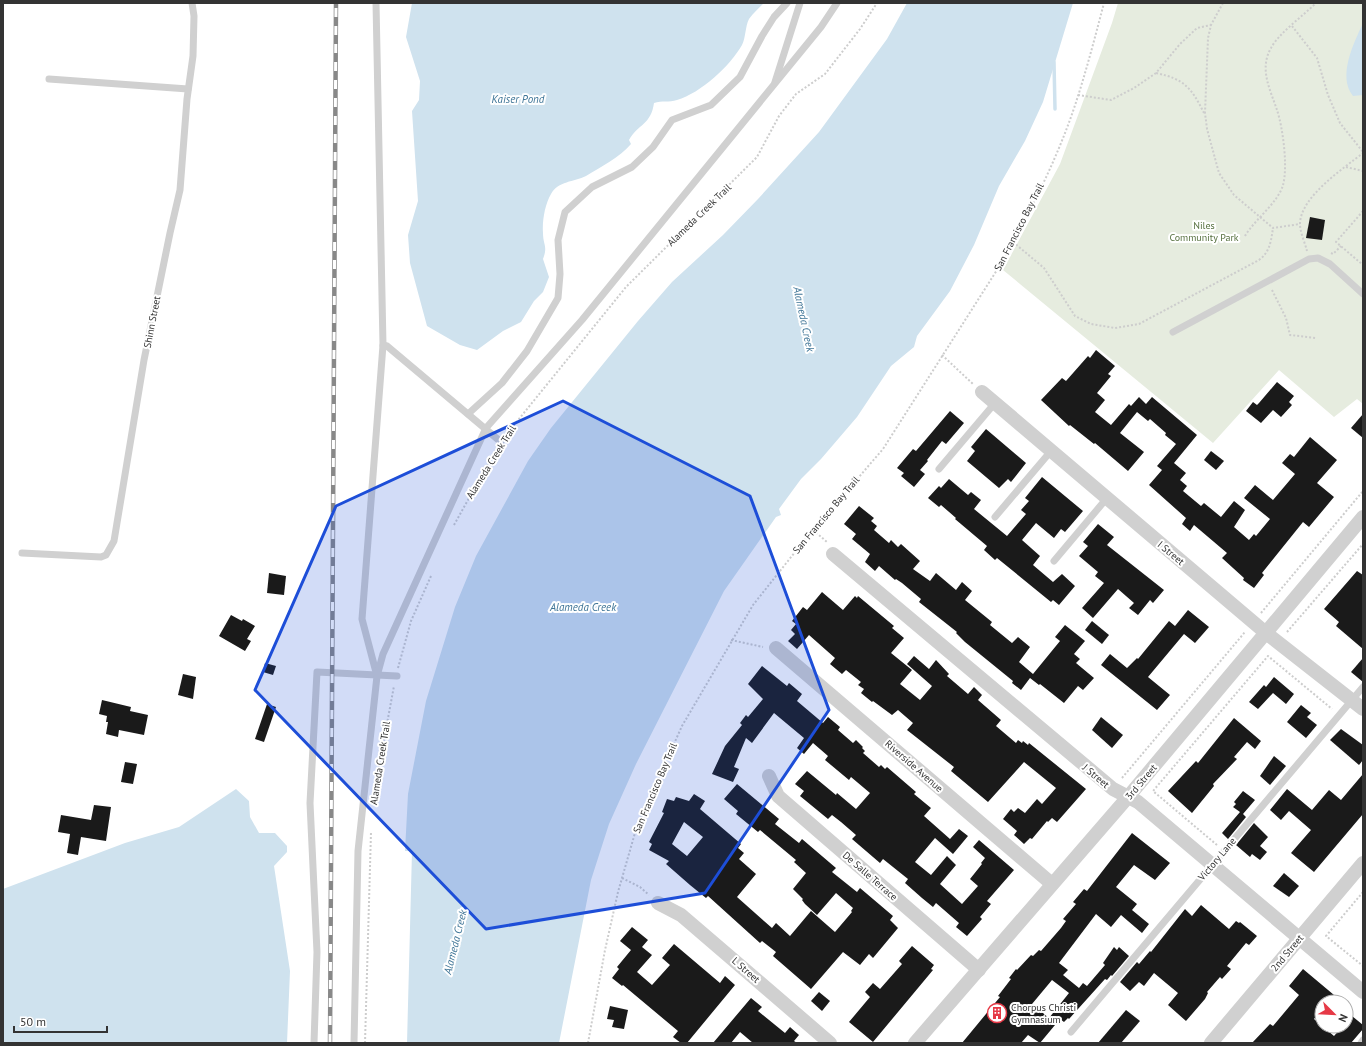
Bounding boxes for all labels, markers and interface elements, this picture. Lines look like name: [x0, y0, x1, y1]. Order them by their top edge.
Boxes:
water label: Kaiser Pond: [492, 92, 545, 106]
street label: Alameda Creek Trail: [664, 181, 734, 249]
street label: San Francisco Bay Trail: [991, 181, 1047, 273]
park label: Niles Community Park: [1169, 219, 1239, 244]
water label: Alameda Creek: [790, 284, 818, 354]
street label: Shinn Street: [141, 294, 164, 349]
street label: Alameda Creek Trail: [463, 423, 519, 501]
street label: San Francisco Bay Trail: [790, 474, 862, 556]
street label: I Street: [1155, 538, 1188, 568]
water label: Alameda Creek: [549, 600, 617, 614]
street label: Alameda Creek Trail: [367, 720, 393, 806]
street label: Riverside Avenue: [882, 737, 946, 795]
street label: San Francisco Bay Trail: [630, 741, 680, 835]
street label: J Street: [1079, 760, 1113, 791]
street label: 3rd Street: [1122, 761, 1160, 802]
street label: Victory Lane: [1195, 835, 1239, 884]
street label: De Salle Terrace: [840, 849, 900, 903]
water label: Alameda Creek: [440, 907, 470, 977]
street label: 2nd Street: [1268, 931, 1307, 974]
street label: L Street: [729, 954, 763, 986]
north arrow: [1314, 994, 1354, 1034]
place label: Chorpus Christi Gymnasium: [1011, 1001, 1076, 1026]
building icon: Chorpus Christi Gymnasium: [986, 1002, 1008, 1024]
scale bar: [14, 1008, 107, 1034]
text: N: [1335, 1012, 1351, 1024]
text: 50 m: [20, 1014, 46, 1029]

